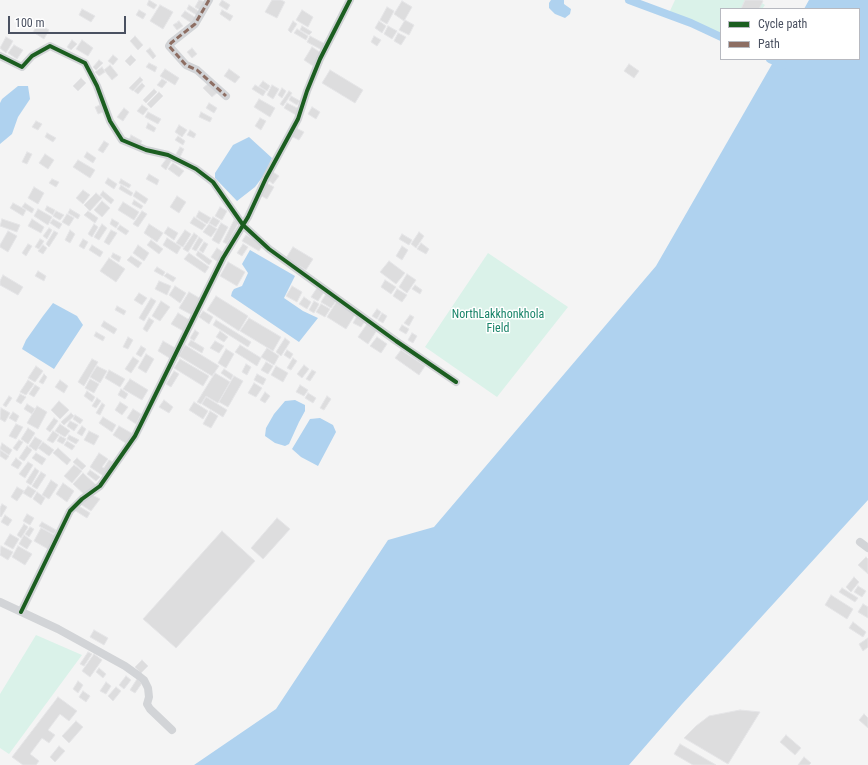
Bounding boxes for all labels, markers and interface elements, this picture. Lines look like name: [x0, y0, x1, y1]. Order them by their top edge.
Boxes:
scale bar: [10, 8, 128, 34]
legend: [720, 8, 860, 60]
text: 100 m: [15, 16, 45, 30]
text: Cycle path: [758, 17, 807, 31]
text: Path: [758, 37, 780, 51]
park label: NorthLakkhonkhola Field: [452, 308, 544, 336]

